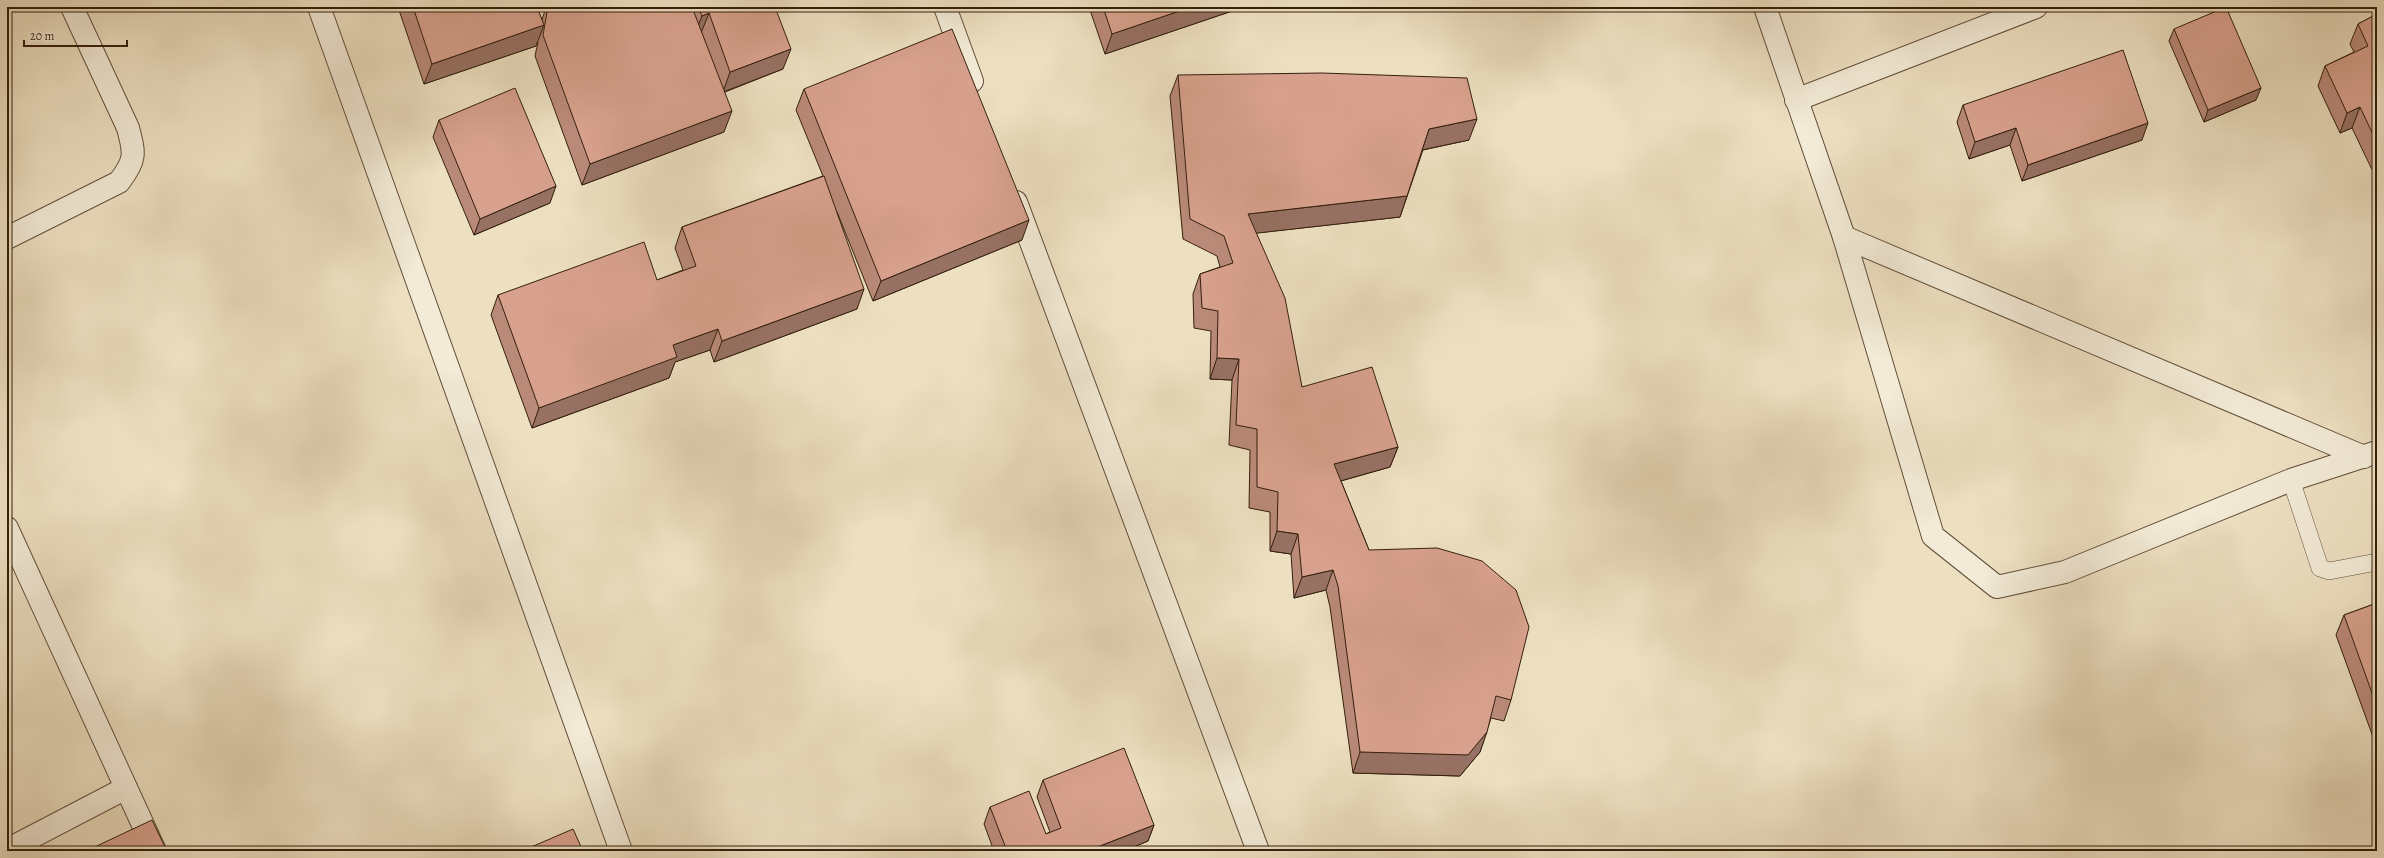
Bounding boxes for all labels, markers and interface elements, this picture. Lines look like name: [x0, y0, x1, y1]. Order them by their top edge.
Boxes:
scale bar: [24, 22, 127, 48]
text: 20 m: [30, 28, 54, 44]

